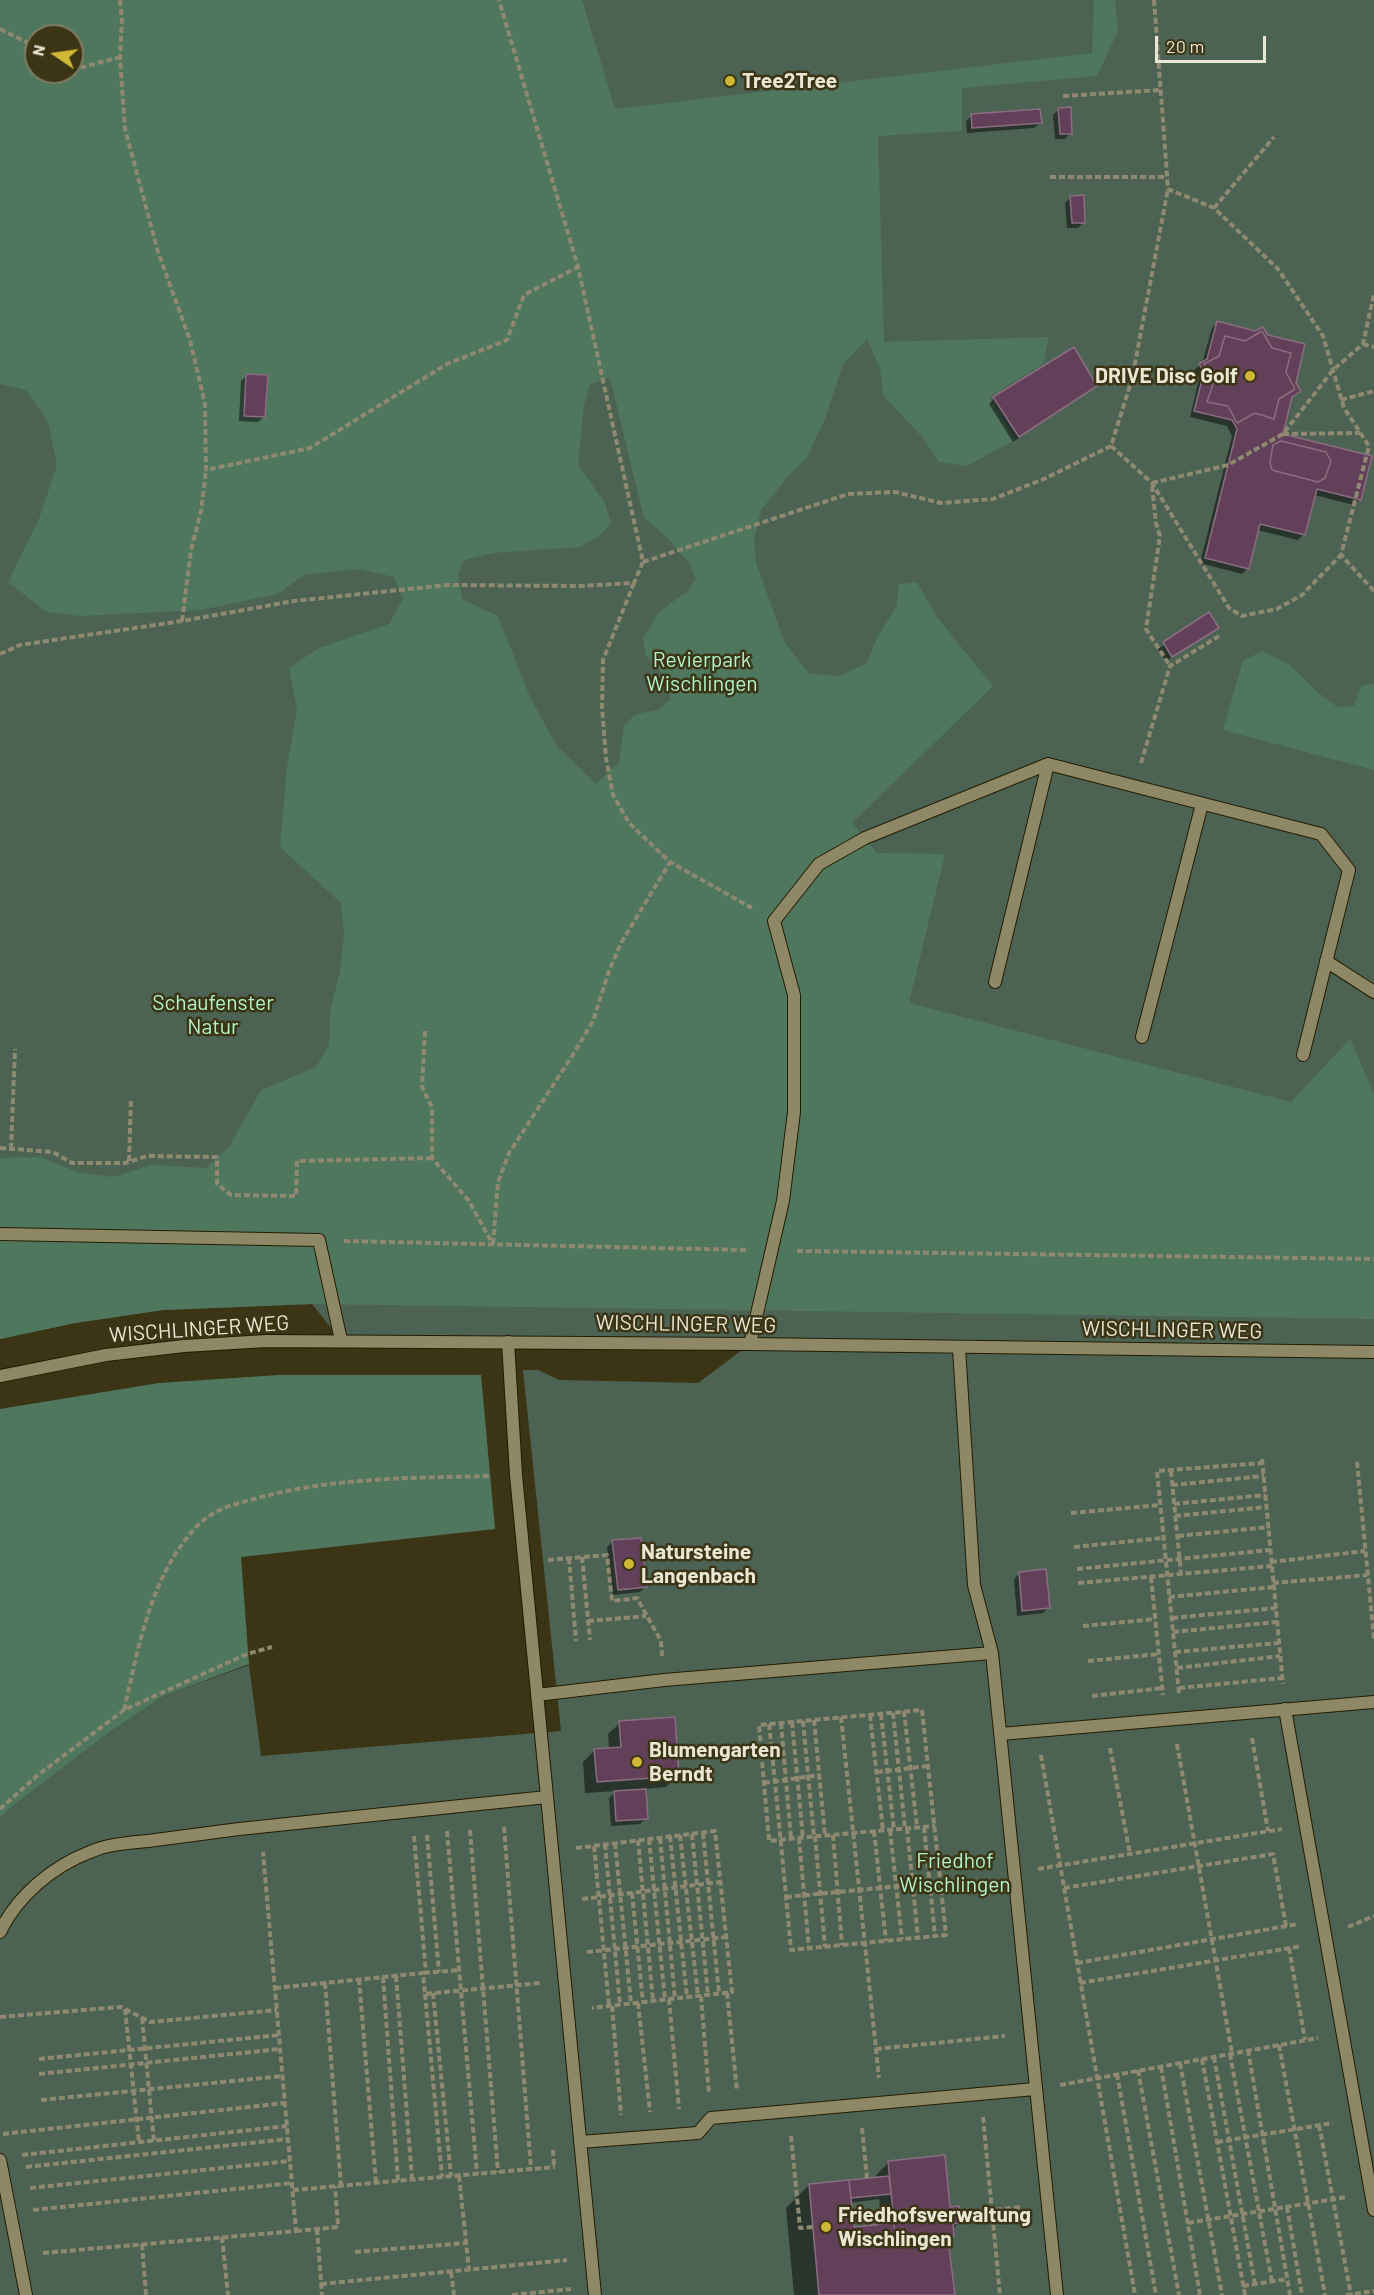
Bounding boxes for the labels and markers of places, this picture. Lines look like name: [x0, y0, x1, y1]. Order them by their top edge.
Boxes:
place label: Tree2Tree: [742, 68, 837, 94]
marker: Tree2Tree: [723, 74, 737, 88]
place label: DRIVE Disc Golf: [1095, 363, 1238, 389]
marker: DRIVE Disc Golf: [1243, 369, 1257, 383]
place label: Natursteine Langenbach: [641, 1539, 756, 1589]
marker: Natursteine Langenbach: [622, 1557, 636, 1571]
place label: Blumengarten Berndt: [649, 1737, 781, 1787]
marker: Blumengarten Berndt: [630, 1755, 644, 1769]
place label: Friedhofsverwaltung Wischlingen: [838, 2202, 1031, 2252]
marker: Friedhofsverwaltung Wischlingen: [819, 2220, 833, 2234]

